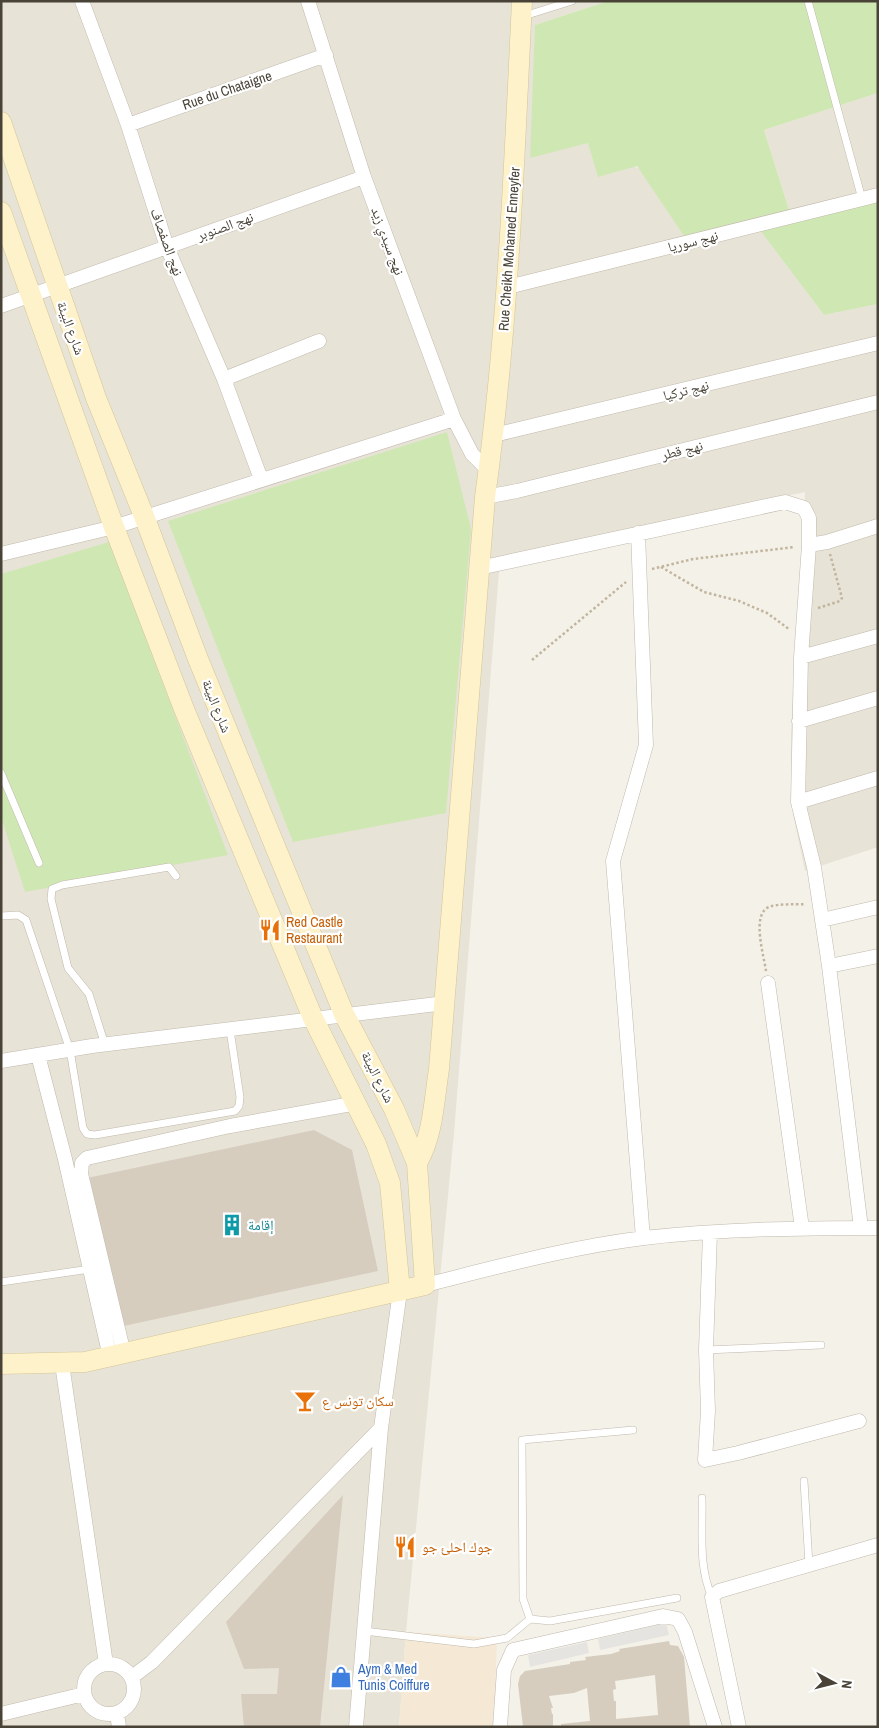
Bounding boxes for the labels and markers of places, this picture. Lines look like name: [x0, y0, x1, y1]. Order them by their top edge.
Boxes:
place label: Red Castle Restaurant: [286, 913, 343, 947]
restaurant icon: Red Castle Restaurant: [257, 917, 283, 943]
building icon: إقامة: [219, 1212, 245, 1238]
place label: إقامة: [248, 1216, 273, 1235]
bar icon: سكان تونس ع: [292, 1388, 318, 1414]
place label: سكان تونس ع: [322, 1392, 394, 1411]
restaurant icon: جوك احلئ جو: [392, 1534, 418, 1560]
place label: جوك احلئ جو: [422, 1538, 492, 1556]
place label: Aym & Med Tunis Coiffure: [357, 1660, 430, 1694]
shop icon: Aym & Med Tunis Coiffure: [328, 1664, 354, 1690]

